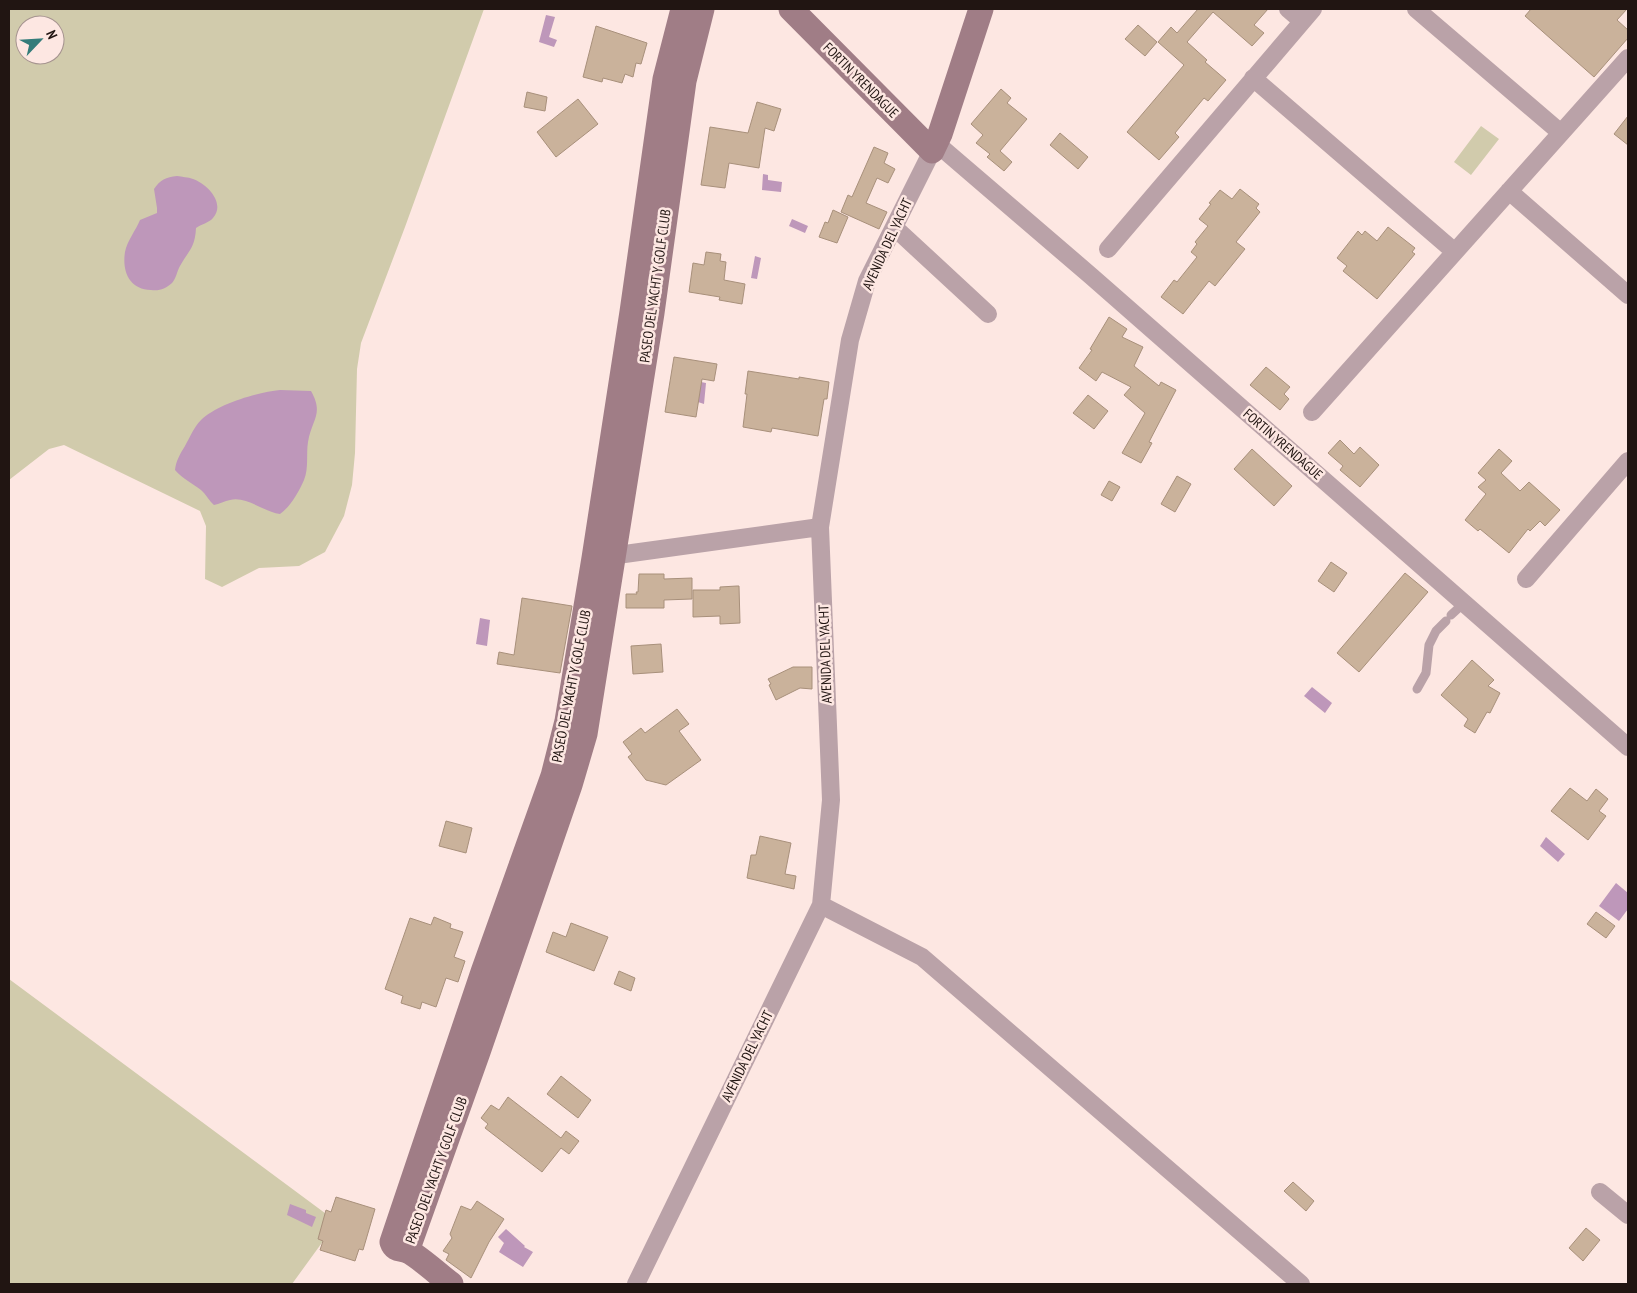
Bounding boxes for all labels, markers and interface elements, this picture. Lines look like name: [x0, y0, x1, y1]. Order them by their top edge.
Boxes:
north arrow: [15, 15, 65, 65]
text: N: [42, 27, 62, 42]
street label: FORTIN YRENDAGUE: [819, 38, 903, 122]
street label: AVENIDA DEL YACHT: [858, 195, 916, 293]
street label: PASEO DEL YACHT Y GOLF CLUB: [635, 208, 675, 364]
street label: FORTIN YRENDAGUE: [1240, 405, 1326, 483]
street label: AVENIDA DEL YACHT: [814, 604, 836, 704]
street label: PASEO DEL YACHT Y GOLF CLUB: [547, 608, 595, 764]
street label: AVENIDA DEL YACHT: [717, 1007, 777, 1104]
street label: PASEO DEL YACHT Y GOLF CLUB: [401, 1094, 471, 1246]

